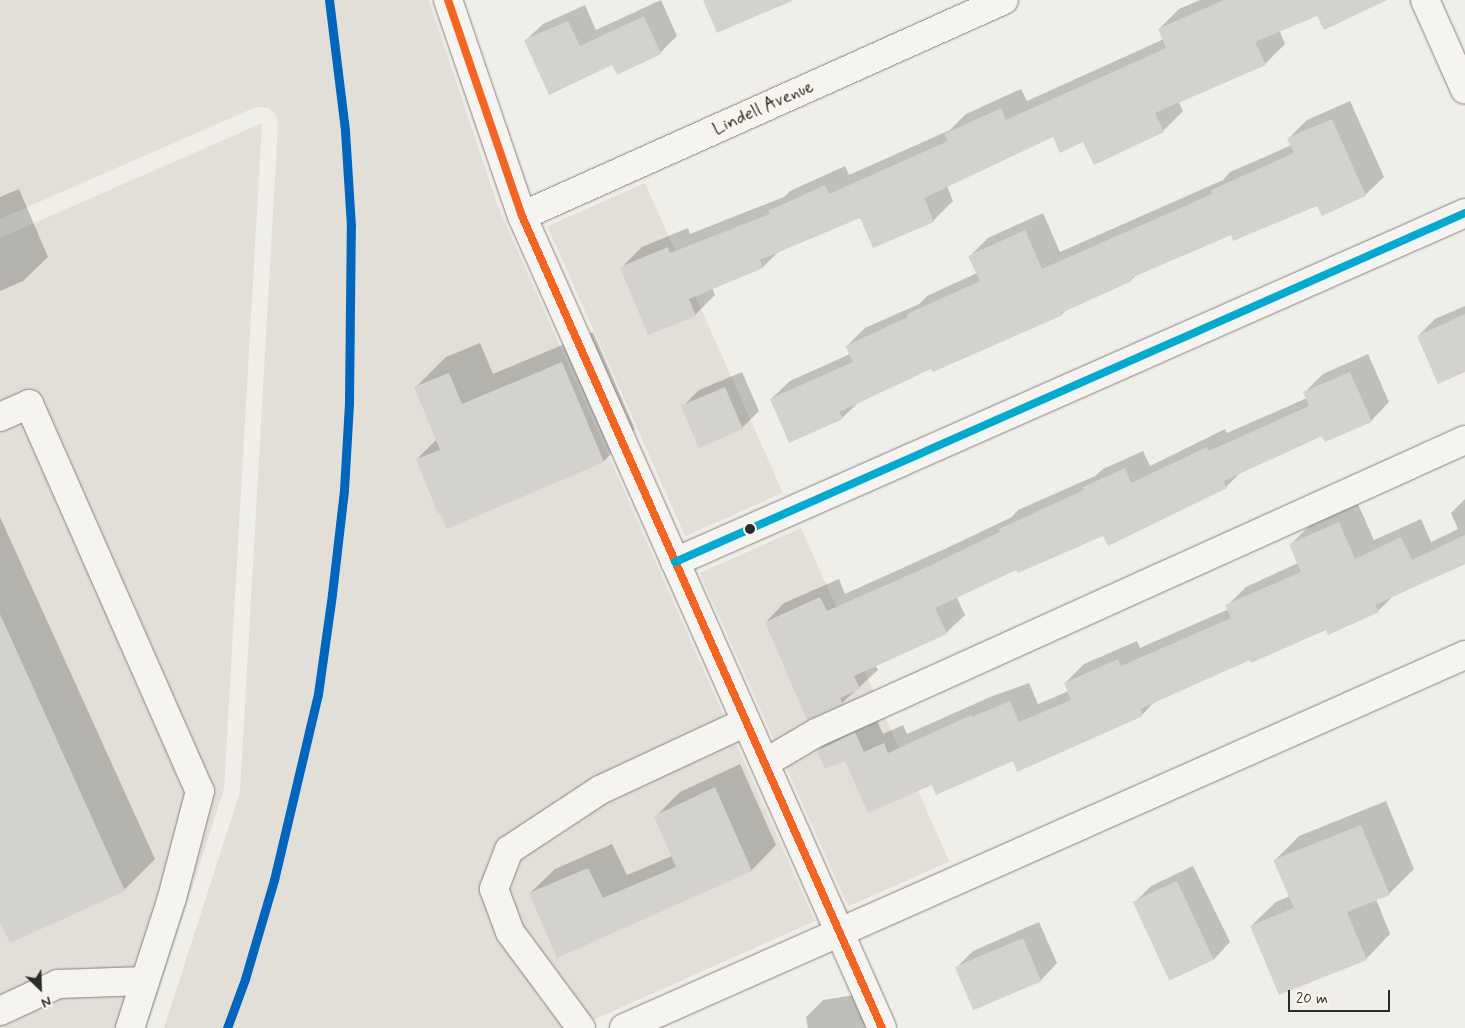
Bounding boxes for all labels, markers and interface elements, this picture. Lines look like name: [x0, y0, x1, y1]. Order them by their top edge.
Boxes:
street label: Lindell Avenue: [707, 75, 819, 141]
unlabelled marker: [745, 524, 755, 534]
north arrow: [15, 963, 65, 1013]
scale bar: [1290, 980, 1392, 1012]
text: 20 m: [1296, 989, 1328, 1009]
text: N: [38, 992, 54, 1012]

